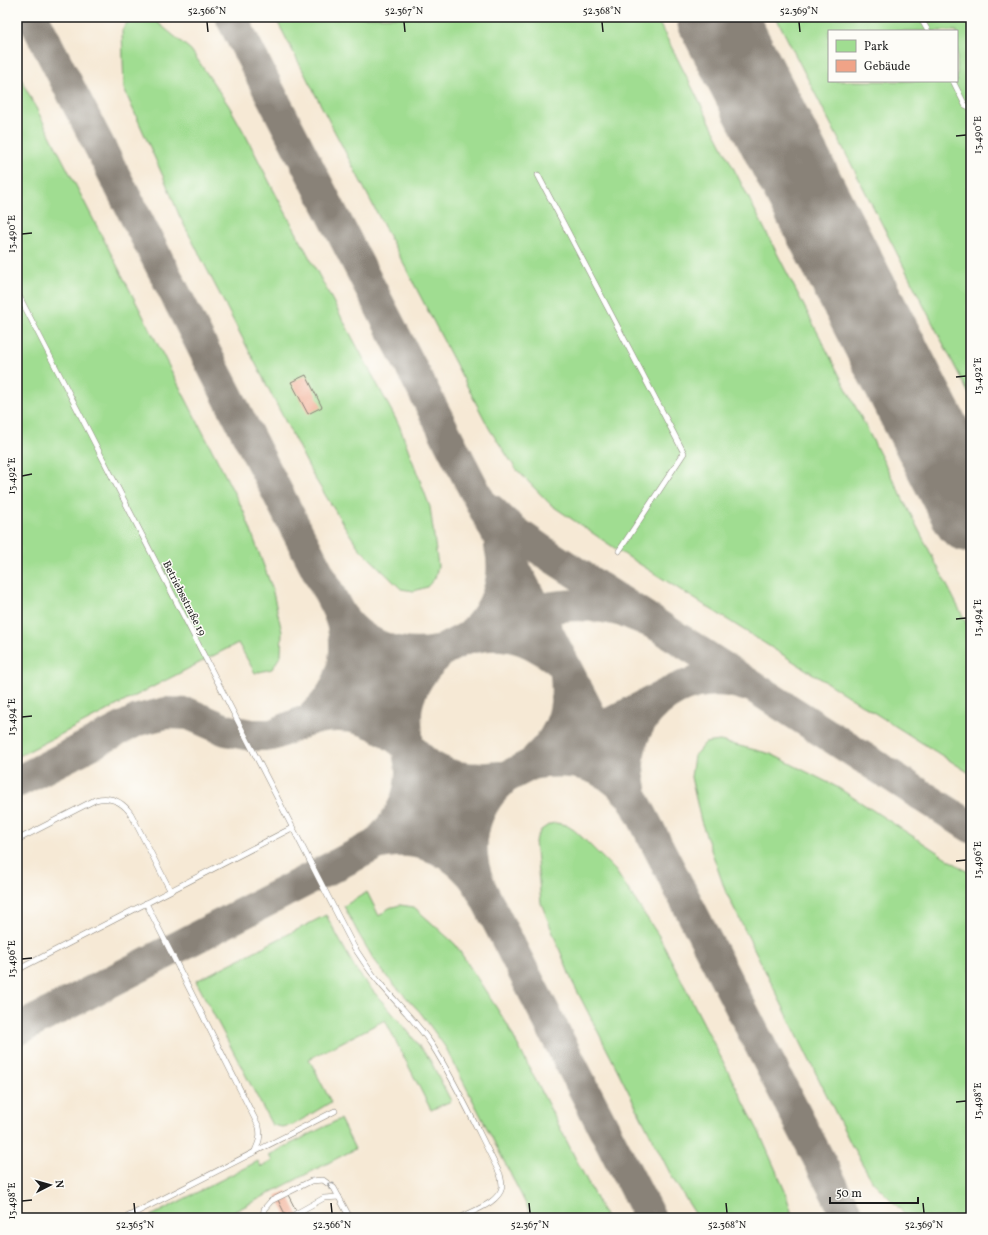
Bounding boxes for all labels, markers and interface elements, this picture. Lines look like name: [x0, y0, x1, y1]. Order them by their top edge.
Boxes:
text: 52.366°N: [188, 4, 227, 18]
text: 52.367°N: [385, 4, 424, 18]
text: 52.368°N: [583, 4, 622, 18]
text: 52.369°N: [780, 4, 819, 18]
legend: [828, 30, 958, 82]
text: Park: [864, 39, 889, 55]
text: Gebäude: [864, 59, 911, 75]
text: 13.490°E: [971, 116, 985, 154]
text: 13.490°E: [5, 215, 19, 253]
text: 13.492°E: [971, 357, 985, 395]
text: 13.492°E: [5, 457, 19, 495]
street label: Betriebsstraße 19: [158, 559, 209, 639]
text: 13.494°E: [971, 599, 985, 637]
text: 13.494°E: [5, 698, 19, 736]
text: 13.496°E: [971, 841, 985, 879]
text: 13.496°E: [5, 940, 19, 978]
text: 13.498°E: [971, 1082, 985, 1120]
north arrow: [30, 1165, 70, 1205]
text: N: [51, 1179, 66, 1189]
scale bar: [830, 1179, 918, 1205]
text: 13.498°E: [5, 1182, 19, 1220]
one-way arrow: [327, 1183, 334, 1190]
text: 50 m: [836, 1186, 862, 1202]
text: 52.365°N: [116, 1218, 155, 1232]
text: 52.366°N: [313, 1218, 352, 1232]
text: 52.367°N: [511, 1218, 550, 1232]
text: 52.368°N: [708, 1218, 747, 1232]
text: 52.369°N: [905, 1218, 944, 1232]

